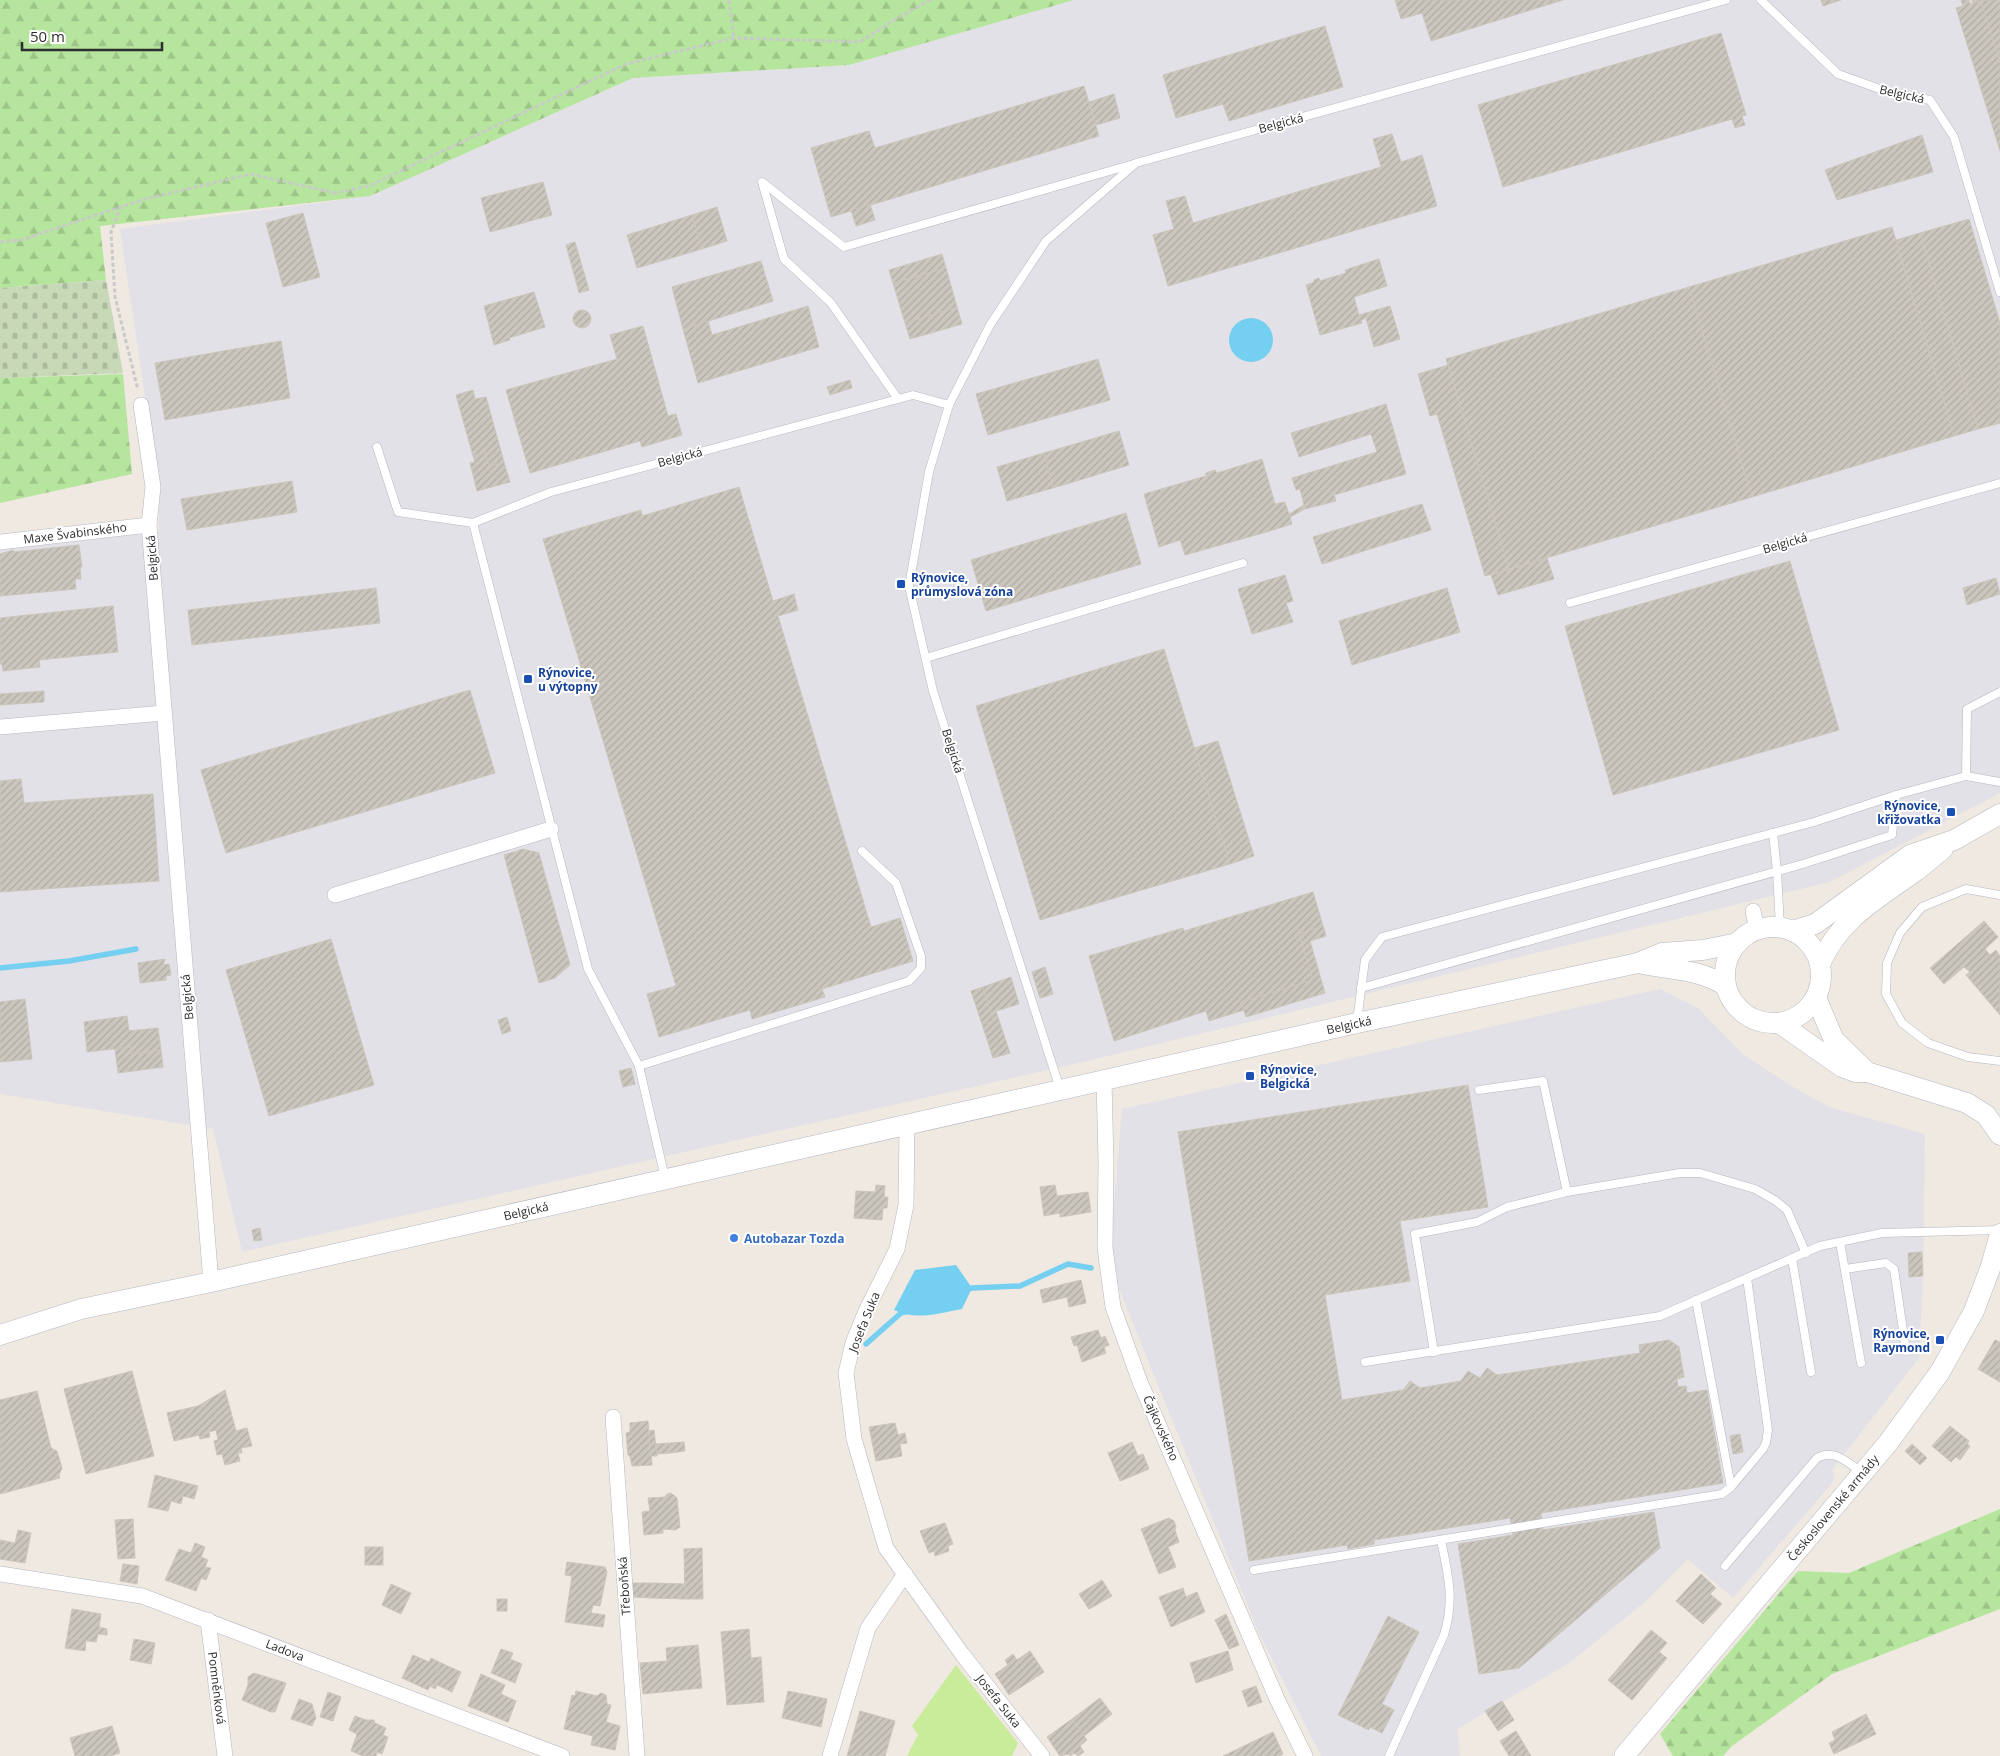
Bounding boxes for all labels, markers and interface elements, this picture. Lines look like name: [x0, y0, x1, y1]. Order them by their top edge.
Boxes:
scale bar: [22, 20, 162, 52]
text: 50 m: [30, 26, 65, 46]
street label: Belgická: [1878, 81, 1926, 107]
street label: Belgická: [1257, 109, 1305, 137]
street label: Belgická: [656, 443, 704, 471]
street label: Maxe Švabinského: [22, 518, 128, 548]
street label: Belgická: [1761, 529, 1809, 557]
street label: Belgická: [142, 535, 162, 581]
place label: Rýnovice, průmyslová zóna: [911, 569, 1013, 600]
marker: Rýnovice, průmyslová zóna: [895, 578, 907, 590]
place label: Rýnovice, u výtopny: [538, 664, 598, 695]
marker: Rýnovice, u výtopny: [522, 673, 534, 685]
street label: Belgická: [938, 727, 968, 775]
place label: Rýnovice, křižovatka: [1877, 797, 1941, 828]
marker: Rýnovice, křižovatka: [1945, 806, 1957, 818]
street label: Belgická: [177, 973, 197, 1021]
street label: Belgická: [1325, 1012, 1373, 1038]
place label: Rýnovice, Belgická: [1260, 1061, 1317, 1092]
marker: Rýnovice, Belgická: [1244, 1070, 1256, 1082]
street label: Belgická: [502, 1198, 550, 1224]
place label: Autobazar Tozda: [744, 1230, 844, 1247]
marker: Autobazar Tozda: [728, 1232, 740, 1244]
street label: Josefa Suka: [844, 1289, 884, 1356]
place label: Rýnovice, Raymond: [1873, 1325, 1930, 1356]
marker: Rýnovice, Raymond: [1934, 1334, 1946, 1346]
street label: Čajkovského: [1139, 1393, 1183, 1463]
street label: Československé armády: [1783, 1450, 1883, 1565]
street label: Třeboňská: [613, 1556, 635, 1616]
street label: Ladova: [263, 1635, 307, 1665]
street label: Pomněnková: [204, 1651, 230, 1725]
street label: Josefa Suka: [972, 1670, 1025, 1731]

